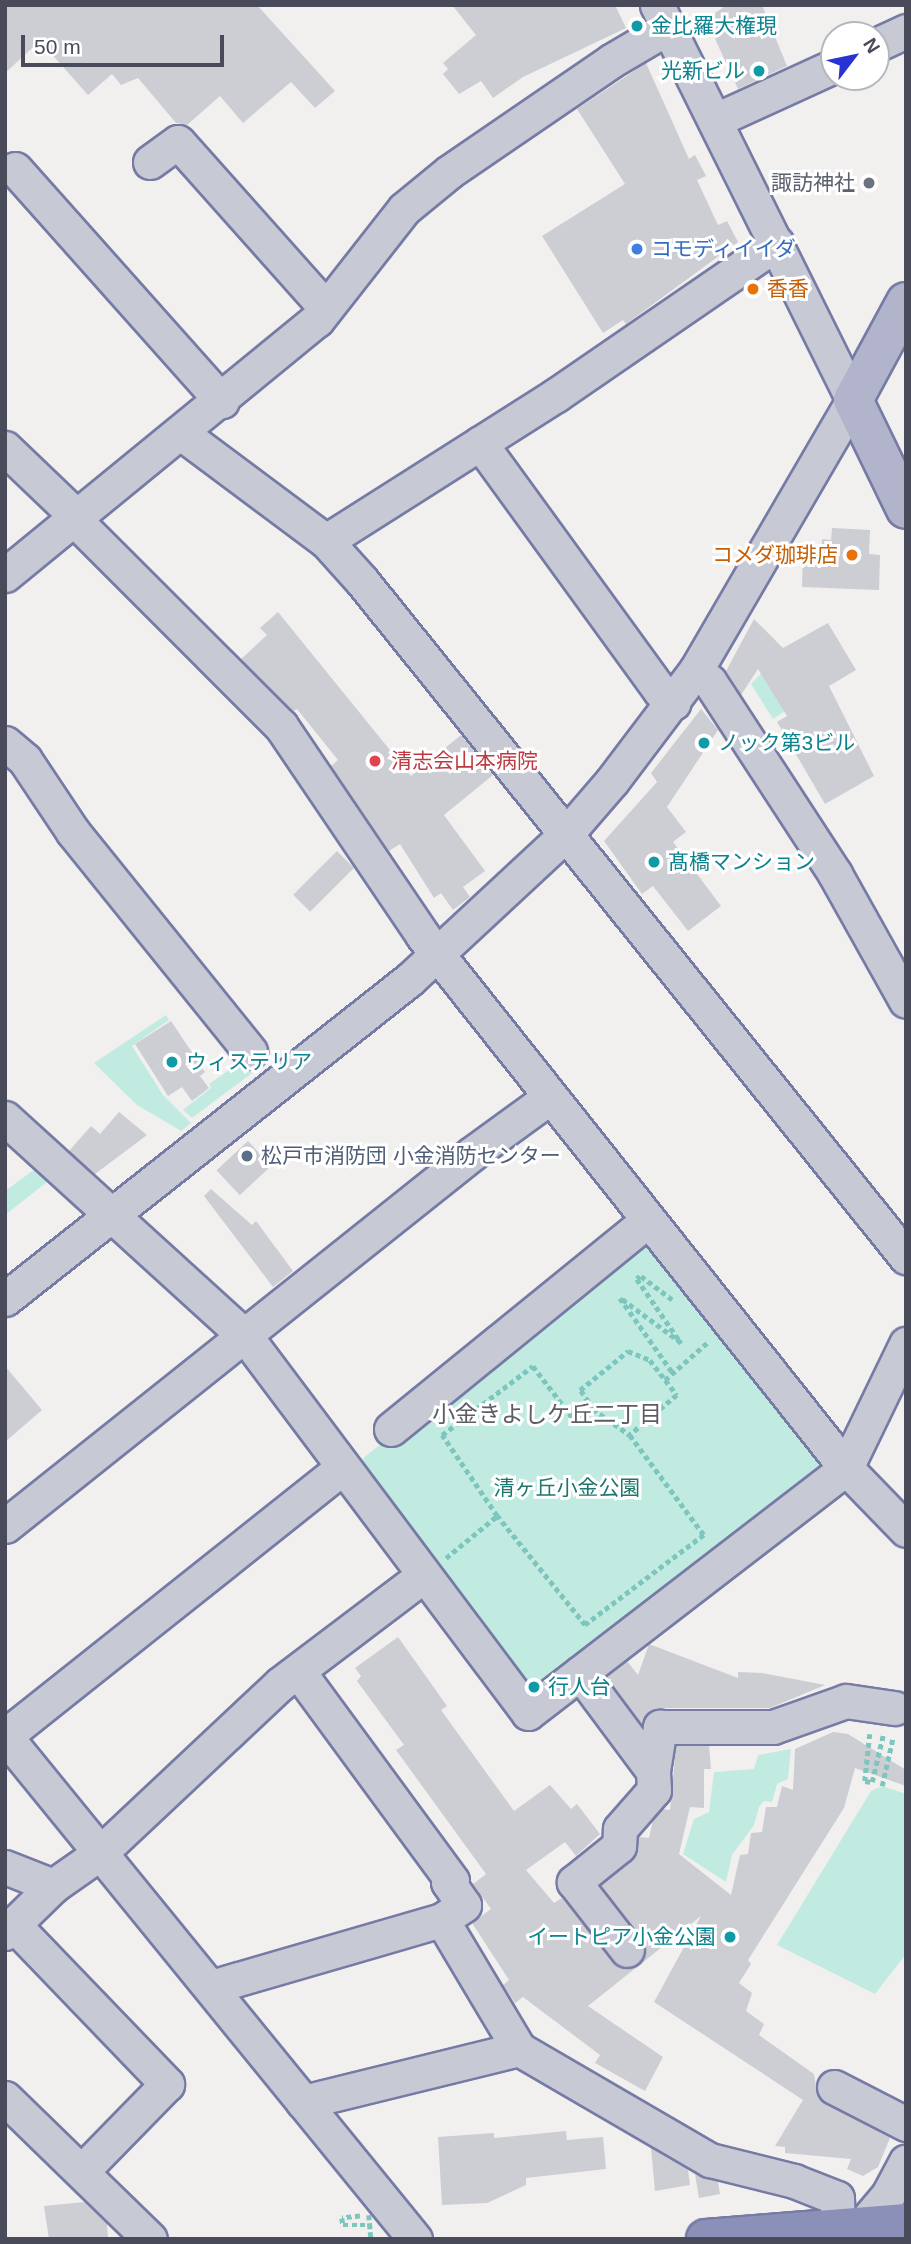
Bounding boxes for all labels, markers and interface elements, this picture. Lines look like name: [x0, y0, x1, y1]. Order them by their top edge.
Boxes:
place label: 金比羅大権現: [651, 13, 777, 39]
marker: 金比羅大権現: [629, 18, 645, 34]
scale bar: [24, 21, 228, 65]
north arrow: [820, 21, 890, 91]
text: N: [859, 34, 884, 57]
text: 50 m: [34, 35, 81, 58]
place label: 光新ビル: [661, 58, 745, 84]
marker: 光新ビル: [751, 63, 767, 79]
place label: 諏訪神社: [771, 170, 855, 196]
marker: 諏訪神社: [861, 175, 877, 191]
place label: コモディイイダ: [651, 236, 798, 262]
marker: コモディイイダ: [629, 241, 645, 257]
place label: 香香: [767, 276, 809, 302]
marker: 香香: [745, 281, 761, 297]
place label: コメダ珈琲店: [712, 542, 838, 568]
marker: コメダ珈琲店: [844, 547, 860, 563]
place label: ノック第3ビル: [718, 730, 856, 756]
marker: ノック第3ビル: [696, 735, 712, 751]
place label: 清志会山本病院: [391, 748, 538, 774]
marker: 清志会山本病院: [365, 751, 385, 771]
place label: 髙橋マンション: [668, 849, 815, 875]
marker: 髙橋マンション: [646, 854, 662, 870]
place label: ウィステリア: [186, 1049, 312, 1075]
marker: ウィステリア: [164, 1054, 180, 1070]
place label: 松戸市消防団 小金消防センター: [261, 1143, 561, 1169]
marker: 松戸市消防団 小金消防センター: [239, 1148, 255, 1164]
district label: 小金きよしケ丘二丁目: [432, 1400, 662, 1428]
park label: 清ヶ丘小金公園: [494, 1475, 640, 1501]
place label: 行人台: [548, 1674, 611, 1700]
marker: 行人台: [526, 1679, 542, 1695]
place label: イートピア小金公園: [527, 1924, 716, 1950]
marker: イートピア小金公園: [722, 1929, 738, 1945]

